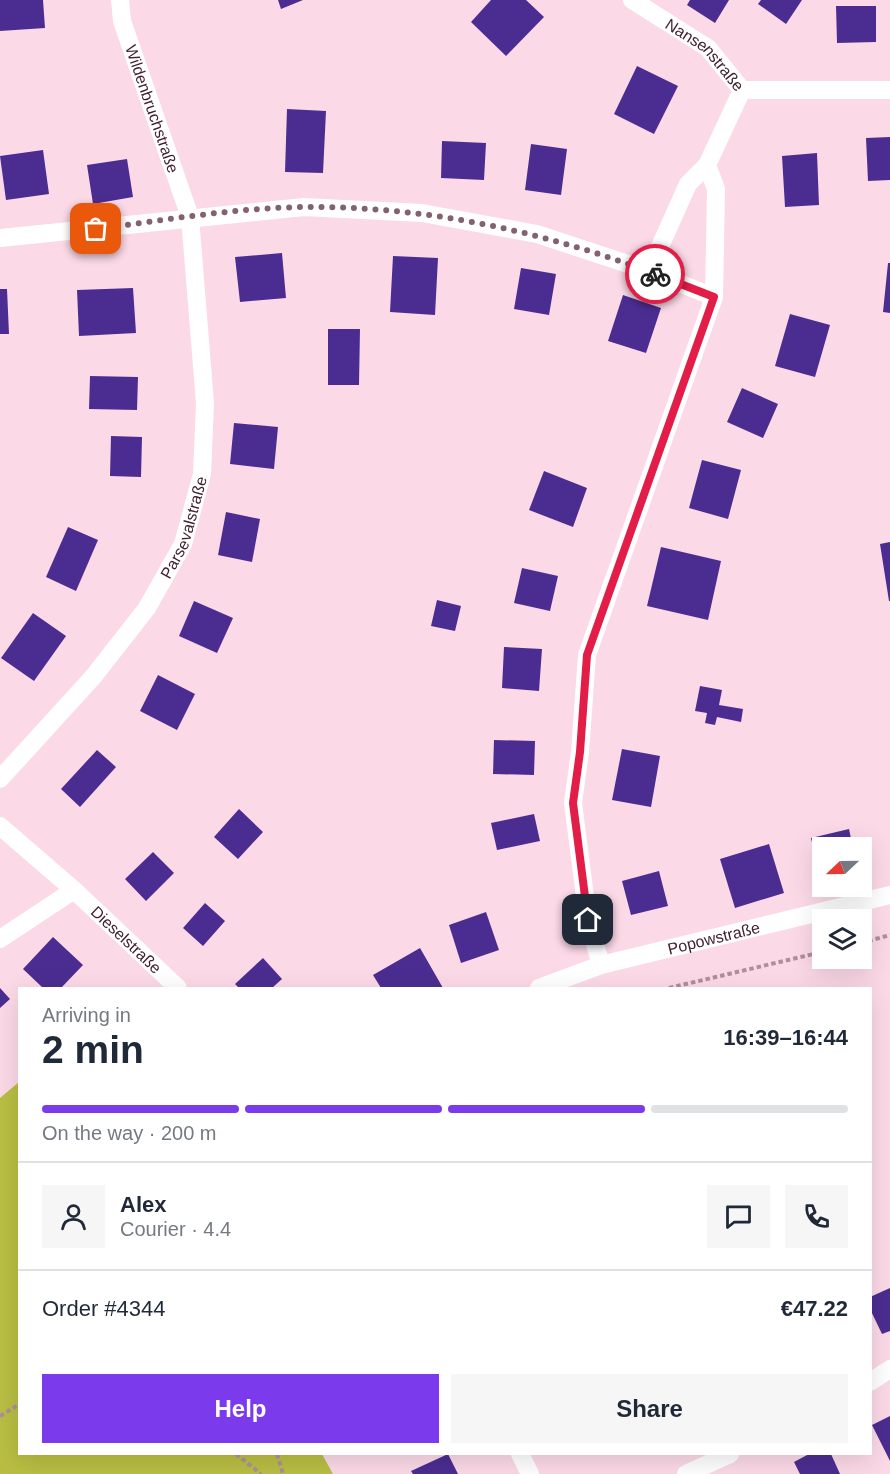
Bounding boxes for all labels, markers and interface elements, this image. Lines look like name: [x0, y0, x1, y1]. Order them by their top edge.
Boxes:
street label: Nansenstraße: [663, 15, 748, 94]
street label: Wildenbruchstraße: [122, 43, 182, 175]
pin: [70, 203, 121, 254]
icon: bag: [79, 212, 112, 245]
courier: [625, 244, 685, 304]
icon: bike: [639, 258, 672, 291]
street label: Parsevalstraße: [157, 474, 209, 581]
north arrow: [812, 837, 872, 897]
map controls: [812, 837, 872, 969]
pin: [562, 894, 613, 945]
street label: Dieselstraße: [88, 902, 165, 977]
icon: home: [571, 903, 604, 936]
button: layers: [812, 909, 872, 969]
street label: Popowstraße: [666, 918, 762, 957]
text: Arriving in: [42, 1004, 131, 1026]
text: 16:39–16:44: [723, 1025, 848, 1050]
text: 2 min: [42, 1028, 144, 1071]
text: On the way · 200 m: [42, 1122, 217, 1144]
button: person: [42, 1185, 105, 1248]
button: chat: [707, 1185, 770, 1248]
button: phone: [785, 1185, 848, 1248]
text: Alex: [120, 1192, 166, 1217]
text: Courier · 4.4: [120, 1218, 231, 1240]
text: Order #4344: [42, 1296, 166, 1321]
text: €47.22: [781, 1296, 848, 1321]
button: Help: [42, 1374, 439, 1443]
button: Share: [451, 1374, 848, 1443]

